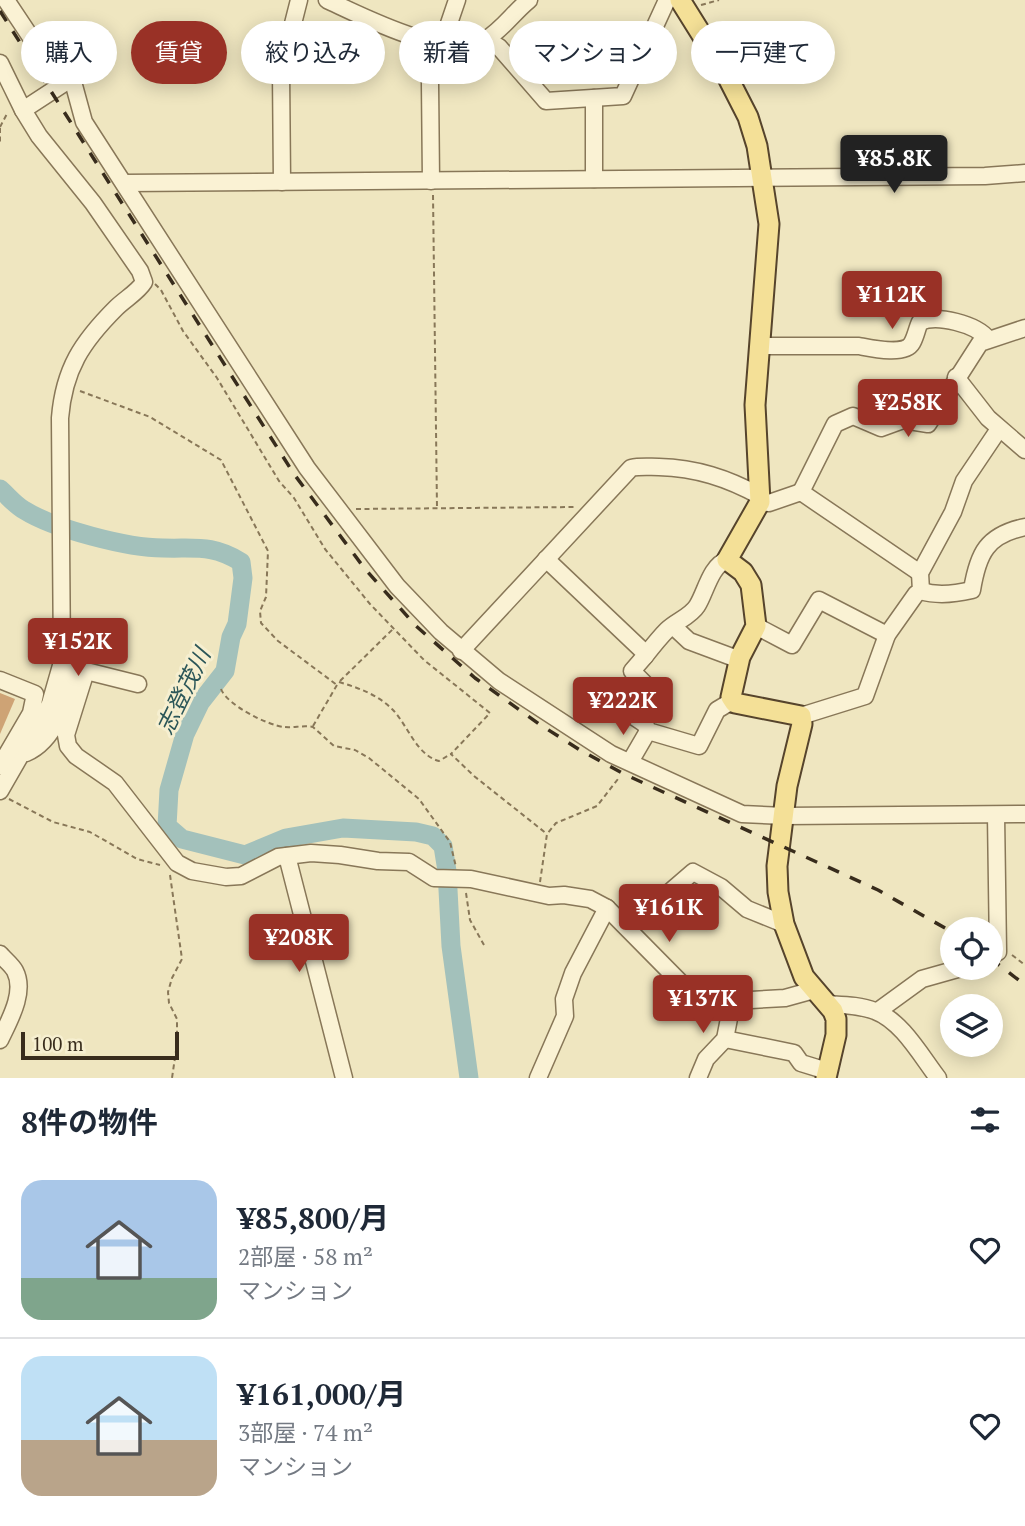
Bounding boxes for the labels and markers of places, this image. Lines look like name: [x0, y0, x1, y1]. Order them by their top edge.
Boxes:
pin: ¥85.8K: [837, 136, 951, 195]
pin: ¥112K: [843, 272, 941, 331]
pin: ¥258K: [859, 380, 957, 439]
pin: ¥152K: [29, 618, 127, 678]
pin: ¥222K: [574, 678, 672, 737]
pin: ¥161K: [620, 884, 718, 944]
pin: ¥208K: [250, 914, 348, 974]
pin: ¥137K: [654, 976, 752, 1035]

